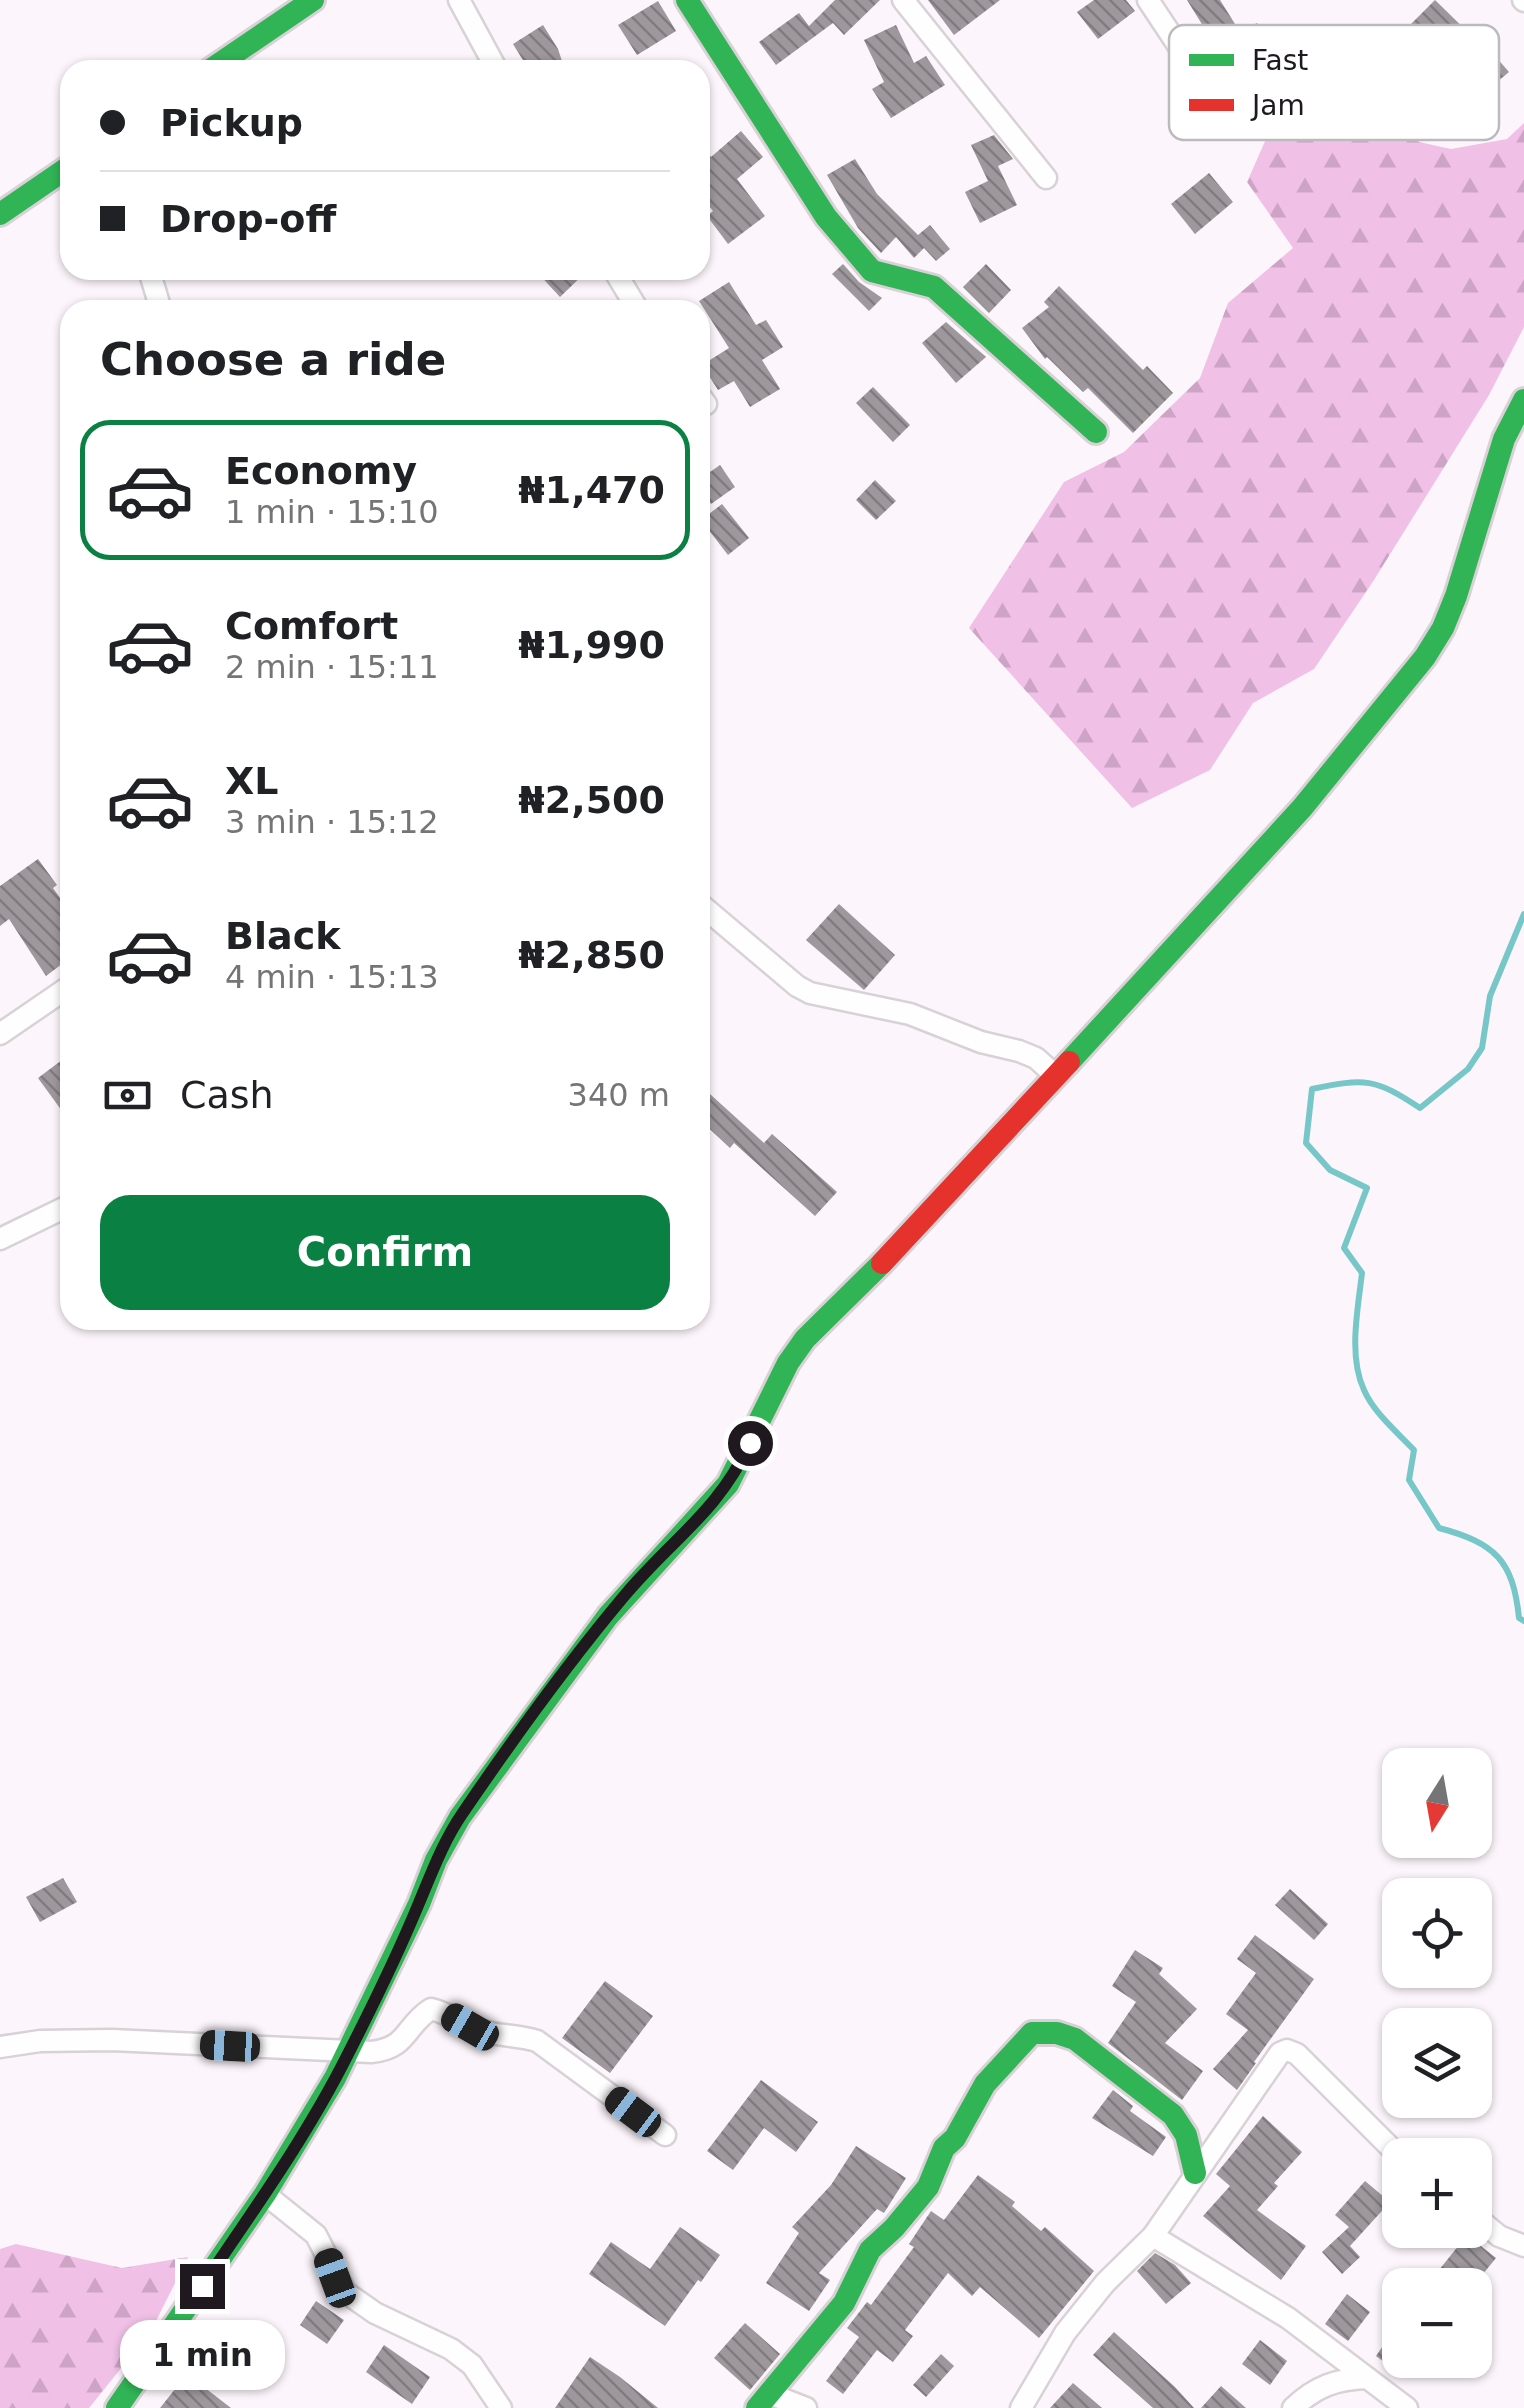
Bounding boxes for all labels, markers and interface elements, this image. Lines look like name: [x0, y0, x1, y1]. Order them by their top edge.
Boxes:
legend: [1169, 25, 1499, 140]
text: Fast: [1252, 44, 1308, 77]
text: Jam: [1250, 89, 1305, 122]
text: Pickup: [160, 101, 303, 145]
text: Drop-off: [160, 197, 336, 241]
text: Choose a ride: [100, 333, 446, 386]
icon: car: [105, 445, 195, 535]
text: Economy: [225, 449, 417, 493]
text: ₦1,470: [518, 468, 665, 512]
text: 1 min · 15:10: [225, 493, 439, 531]
icon: car: [105, 600, 195, 690]
text: Comfort: [225, 604, 398, 648]
text: ₦1,990: [518, 623, 665, 667]
text: 2 min · 15:11: [225, 648, 439, 686]
icon: car: [105, 755, 195, 845]
text: XL: [225, 759, 279, 803]
text: ₦2,500: [518, 778, 665, 822]
text: 3 min · 15:12: [225, 803, 439, 841]
icon: car: [105, 910, 195, 1000]
text: Black: [225, 914, 340, 958]
text: ₦2,850: [518, 933, 665, 977]
text: 4 min · 15:13: [225, 958, 439, 996]
icon: cash: [100, 1068, 155, 1123]
text: Cash: [180, 1073, 274, 1117]
text: 340 m: [568, 1076, 670, 1114]
button: Confirm: [100, 1195, 670, 1310]
route start: [728, 1421, 773, 1466]
north arrow: [1382, 1748, 1492, 1858]
map controls: [1382, 1748, 1492, 2378]
button: locate: [1382, 1878, 1492, 1988]
car: [437, 1999, 503, 2055]
button: layers: [1382, 2008, 1492, 2118]
car: [199, 2029, 261, 2063]
car: [600, 2082, 666, 2142]
button: +: [1382, 2138, 1492, 2248]
car: [311, 2245, 359, 2311]
route end: [180, 2264, 225, 2309]
button: −: [1382, 2268, 1492, 2378]
callout: 1 min: [120, 2321, 284, 2391]
text: 1 min: [152, 2336, 253, 2374]

